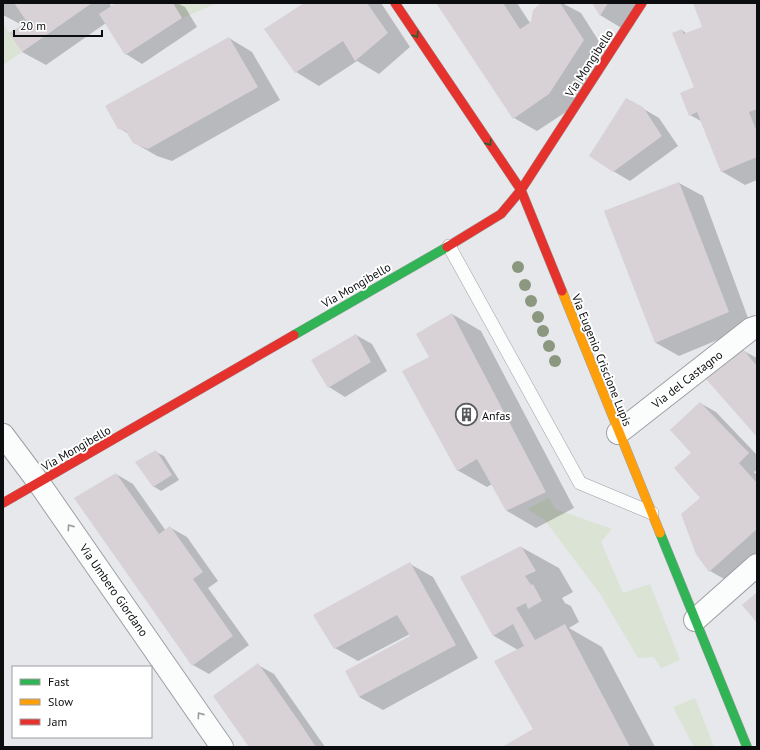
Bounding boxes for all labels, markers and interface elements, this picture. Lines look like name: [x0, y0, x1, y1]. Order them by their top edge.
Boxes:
scale bar: [14, 12, 102, 38]
text: 20 m: [20, 18, 46, 33]
street label: Via Mongibello: [561, 26, 616, 100]
one-way arrow: [412, 31, 419, 38]
one-way arrow: [484, 139, 492, 146]
street label: Via Mongibello: [318, 259, 393, 311]
street label: Via Eugenio Criscione Lupis: [568, 291, 635, 428]
street label: Via del Castagno: [648, 347, 725, 412]
building icon: Anfas: [453, 402, 479, 428]
place label: Anfas: [482, 408, 510, 423]
street label: Via Mongibello: [38, 422, 113, 474]
one-way arrow: [68, 525, 75, 532]
street label: Via Umbero Giordano: [76, 540, 152, 639]
legend: [12, 666, 152, 738]
text: Fast: [48, 674, 69, 689]
text: Slow: [48, 694, 73, 709]
one-way arrow: [197, 712, 205, 719]
text: Jam: [47, 714, 67, 729]

